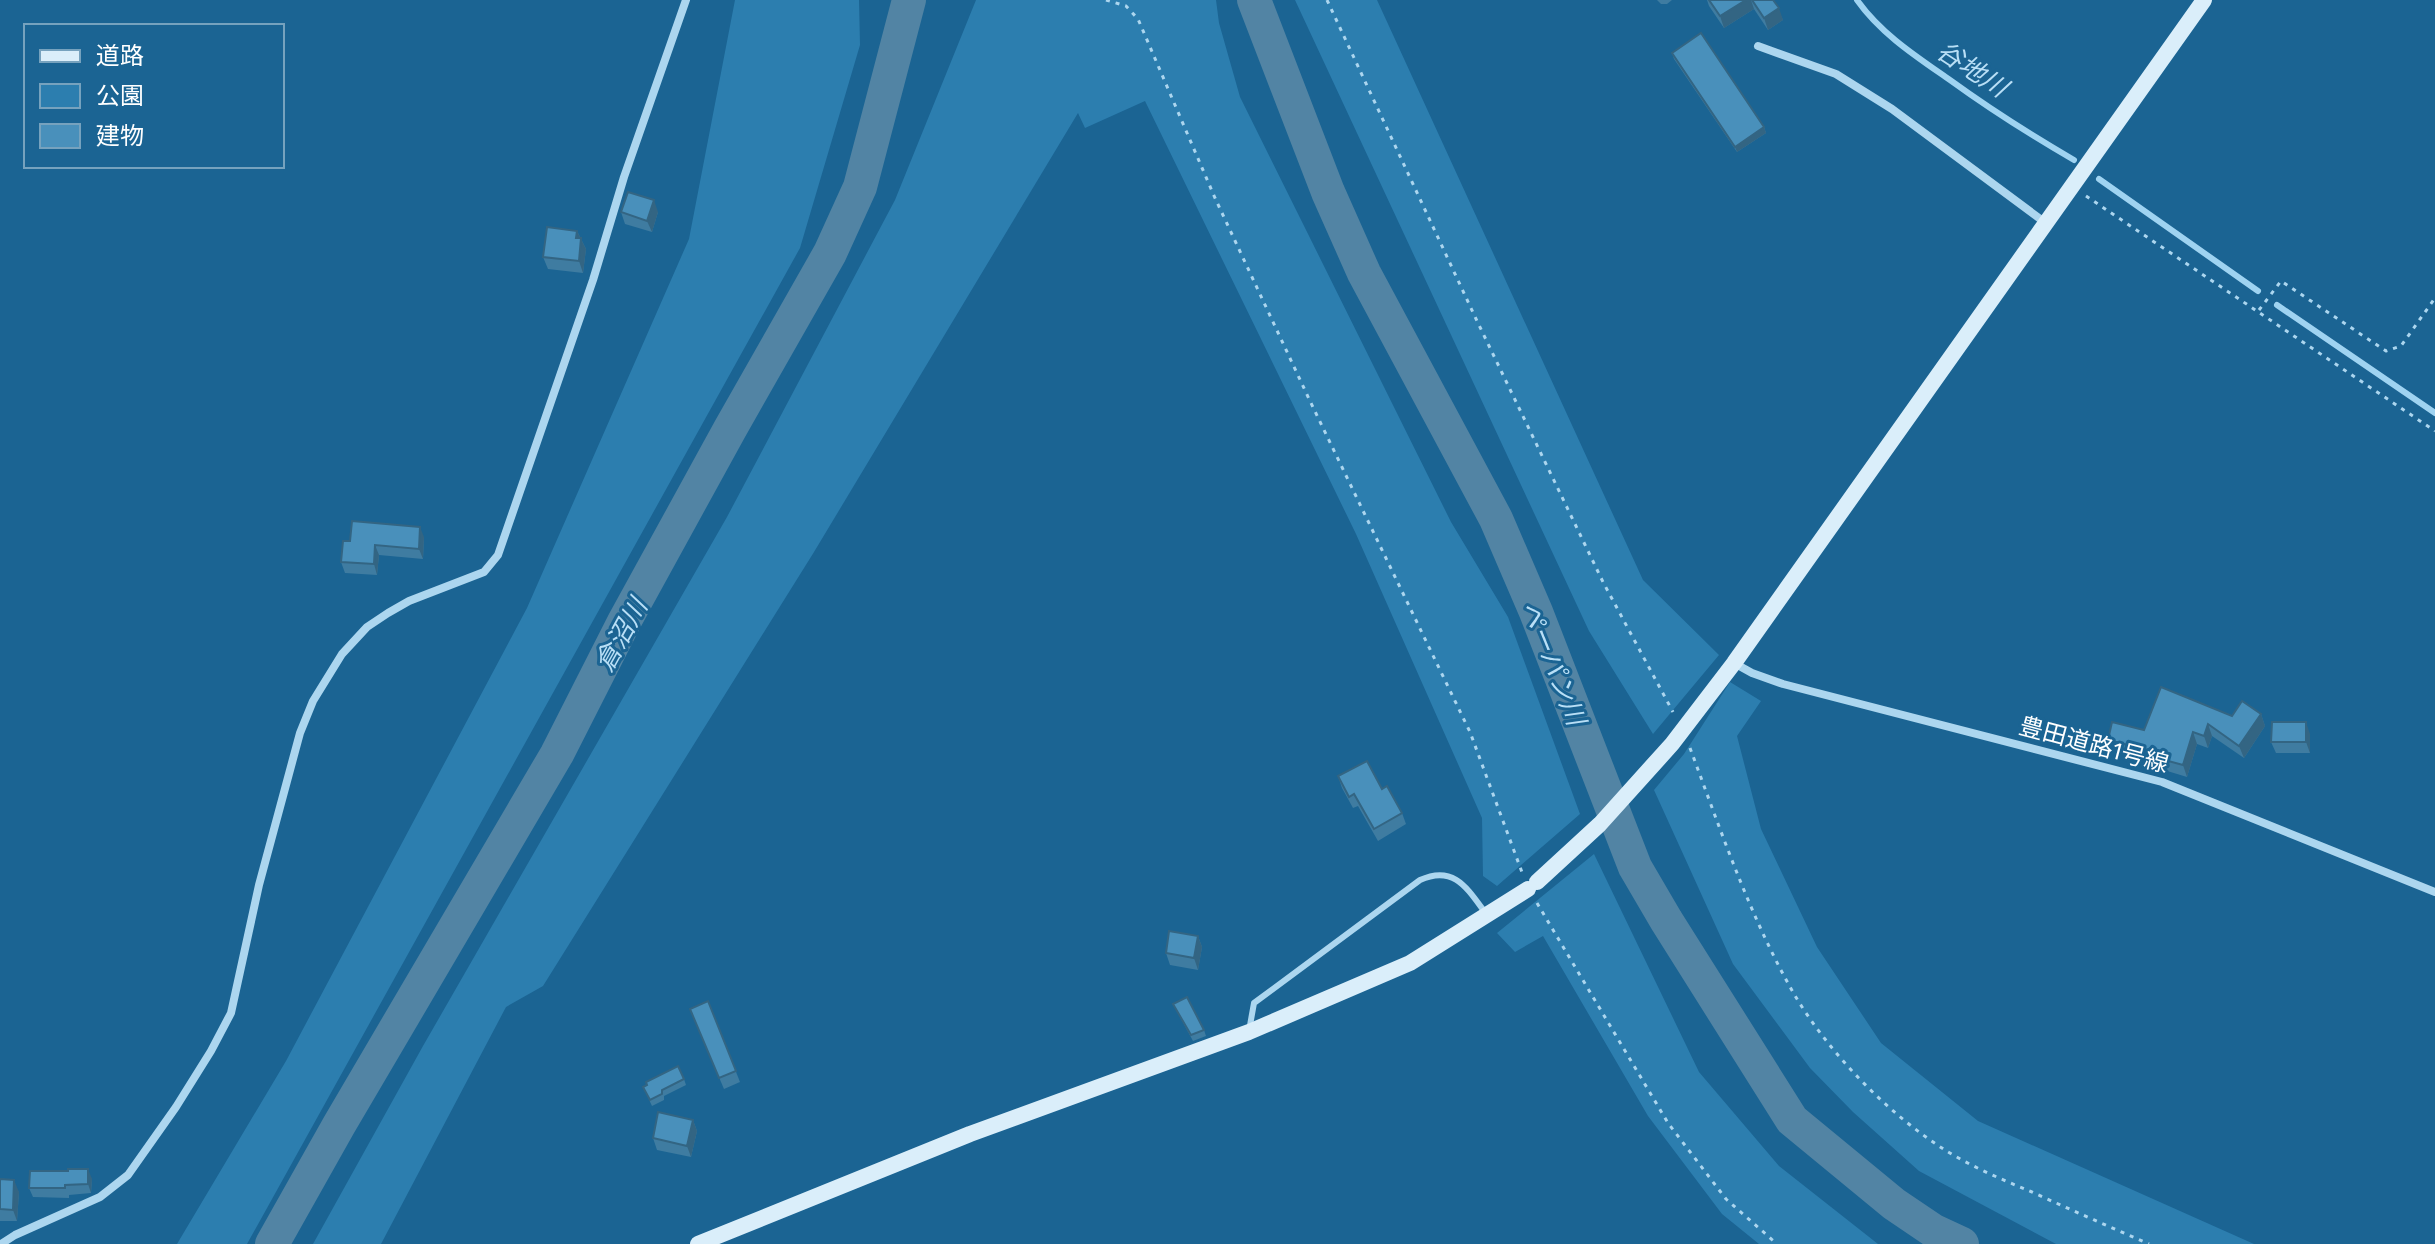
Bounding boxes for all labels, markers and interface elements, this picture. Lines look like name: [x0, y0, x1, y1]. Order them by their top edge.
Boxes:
legend: [24, 24, 284, 168]
water label: 谷地川: [1931, 35, 2015, 105]
text: 道路: [96, 42, 144, 70]
text: 公園: [96, 82, 144, 110]
text: 建物: [96, 122, 144, 150]
water label: 倉沼川: [589, 591, 655, 677]
water label: ペーパン川: [1514, 597, 1593, 733]
street label: 豊田道路1号線: [2016, 712, 2172, 778]

